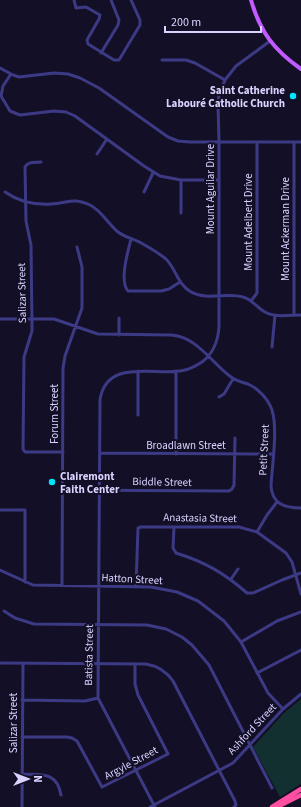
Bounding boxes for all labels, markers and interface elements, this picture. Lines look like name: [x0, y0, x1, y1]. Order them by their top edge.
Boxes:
scale bar: [165, 8, 261, 34]
text: 200 m: [171, 14, 201, 31]
place label: Saint Catherine Labouré Catholic Church: [166, 83, 285, 111]
marker: Saint Catherine Labouré Catholic Church: [288, 91, 298, 101]
street label: Mount Aguilar Drive: [203, 143, 218, 234]
street label: Mount Adelbert Drive: [241, 173, 256, 271]
street label: Mount Ackerman Drive: [278, 176, 293, 281]
street label: Salizar Street: [14, 262, 30, 323]
street label: Forum Street: [47, 384, 62, 444]
street label: Petit Street: [255, 424, 273, 476]
street label: Broadlawn Street: [146, 438, 226, 453]
place label: Clairemont Faith Center: [60, 469, 120, 497]
street label: Biddle Street: [132, 474, 192, 490]
marker: Clairemont Faith Center: [47, 477, 57, 487]
street label: Anastasia Street: [163, 510, 237, 526]
street label: Hatton Street: [101, 570, 163, 588]
street label: Batista Street: [81, 624, 97, 686]
street label: Salizar Street: [6, 692, 21, 753]
street label: Ashford Street: [224, 700, 280, 758]
street label: Argyle Street: [102, 743, 161, 783]
north arrow: [8, 759, 48, 799]
text: N: [30, 775, 45, 783]

